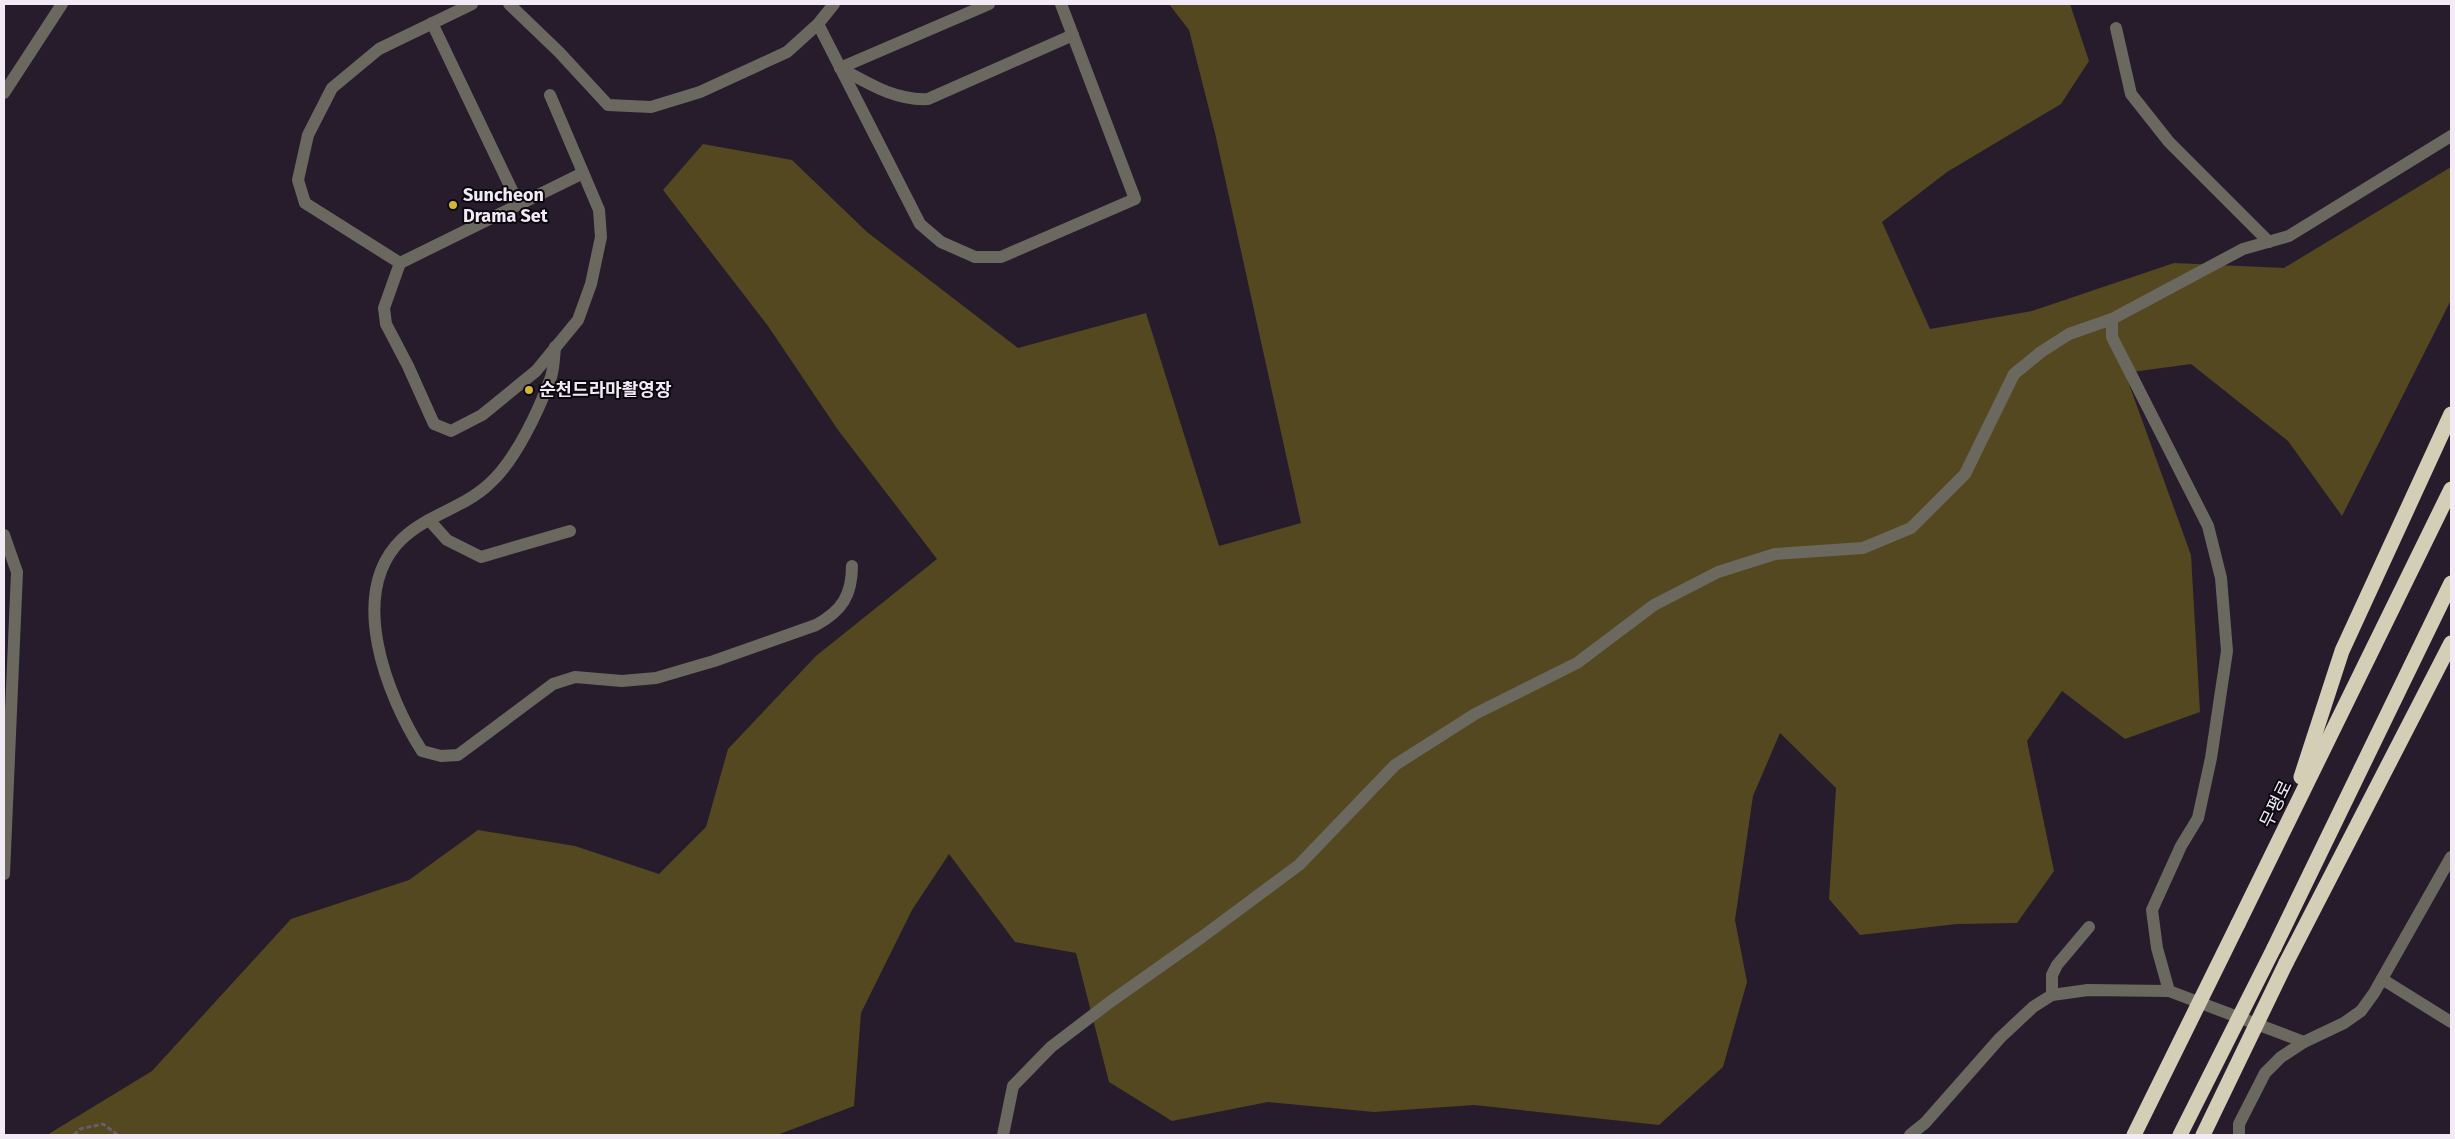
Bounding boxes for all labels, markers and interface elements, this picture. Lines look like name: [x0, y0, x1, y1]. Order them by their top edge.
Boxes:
place label: Suncheon Drama Set: [463, 184, 549, 227]
marker: Suncheon Drama Set: [447, 199, 459, 211]
place label: 순천드라마촬영장: [539, 379, 672, 401]
marker: 순천드라마촬영장: [523, 384, 535, 396]
street label: 무평로: [2255, 777, 2297, 831]

